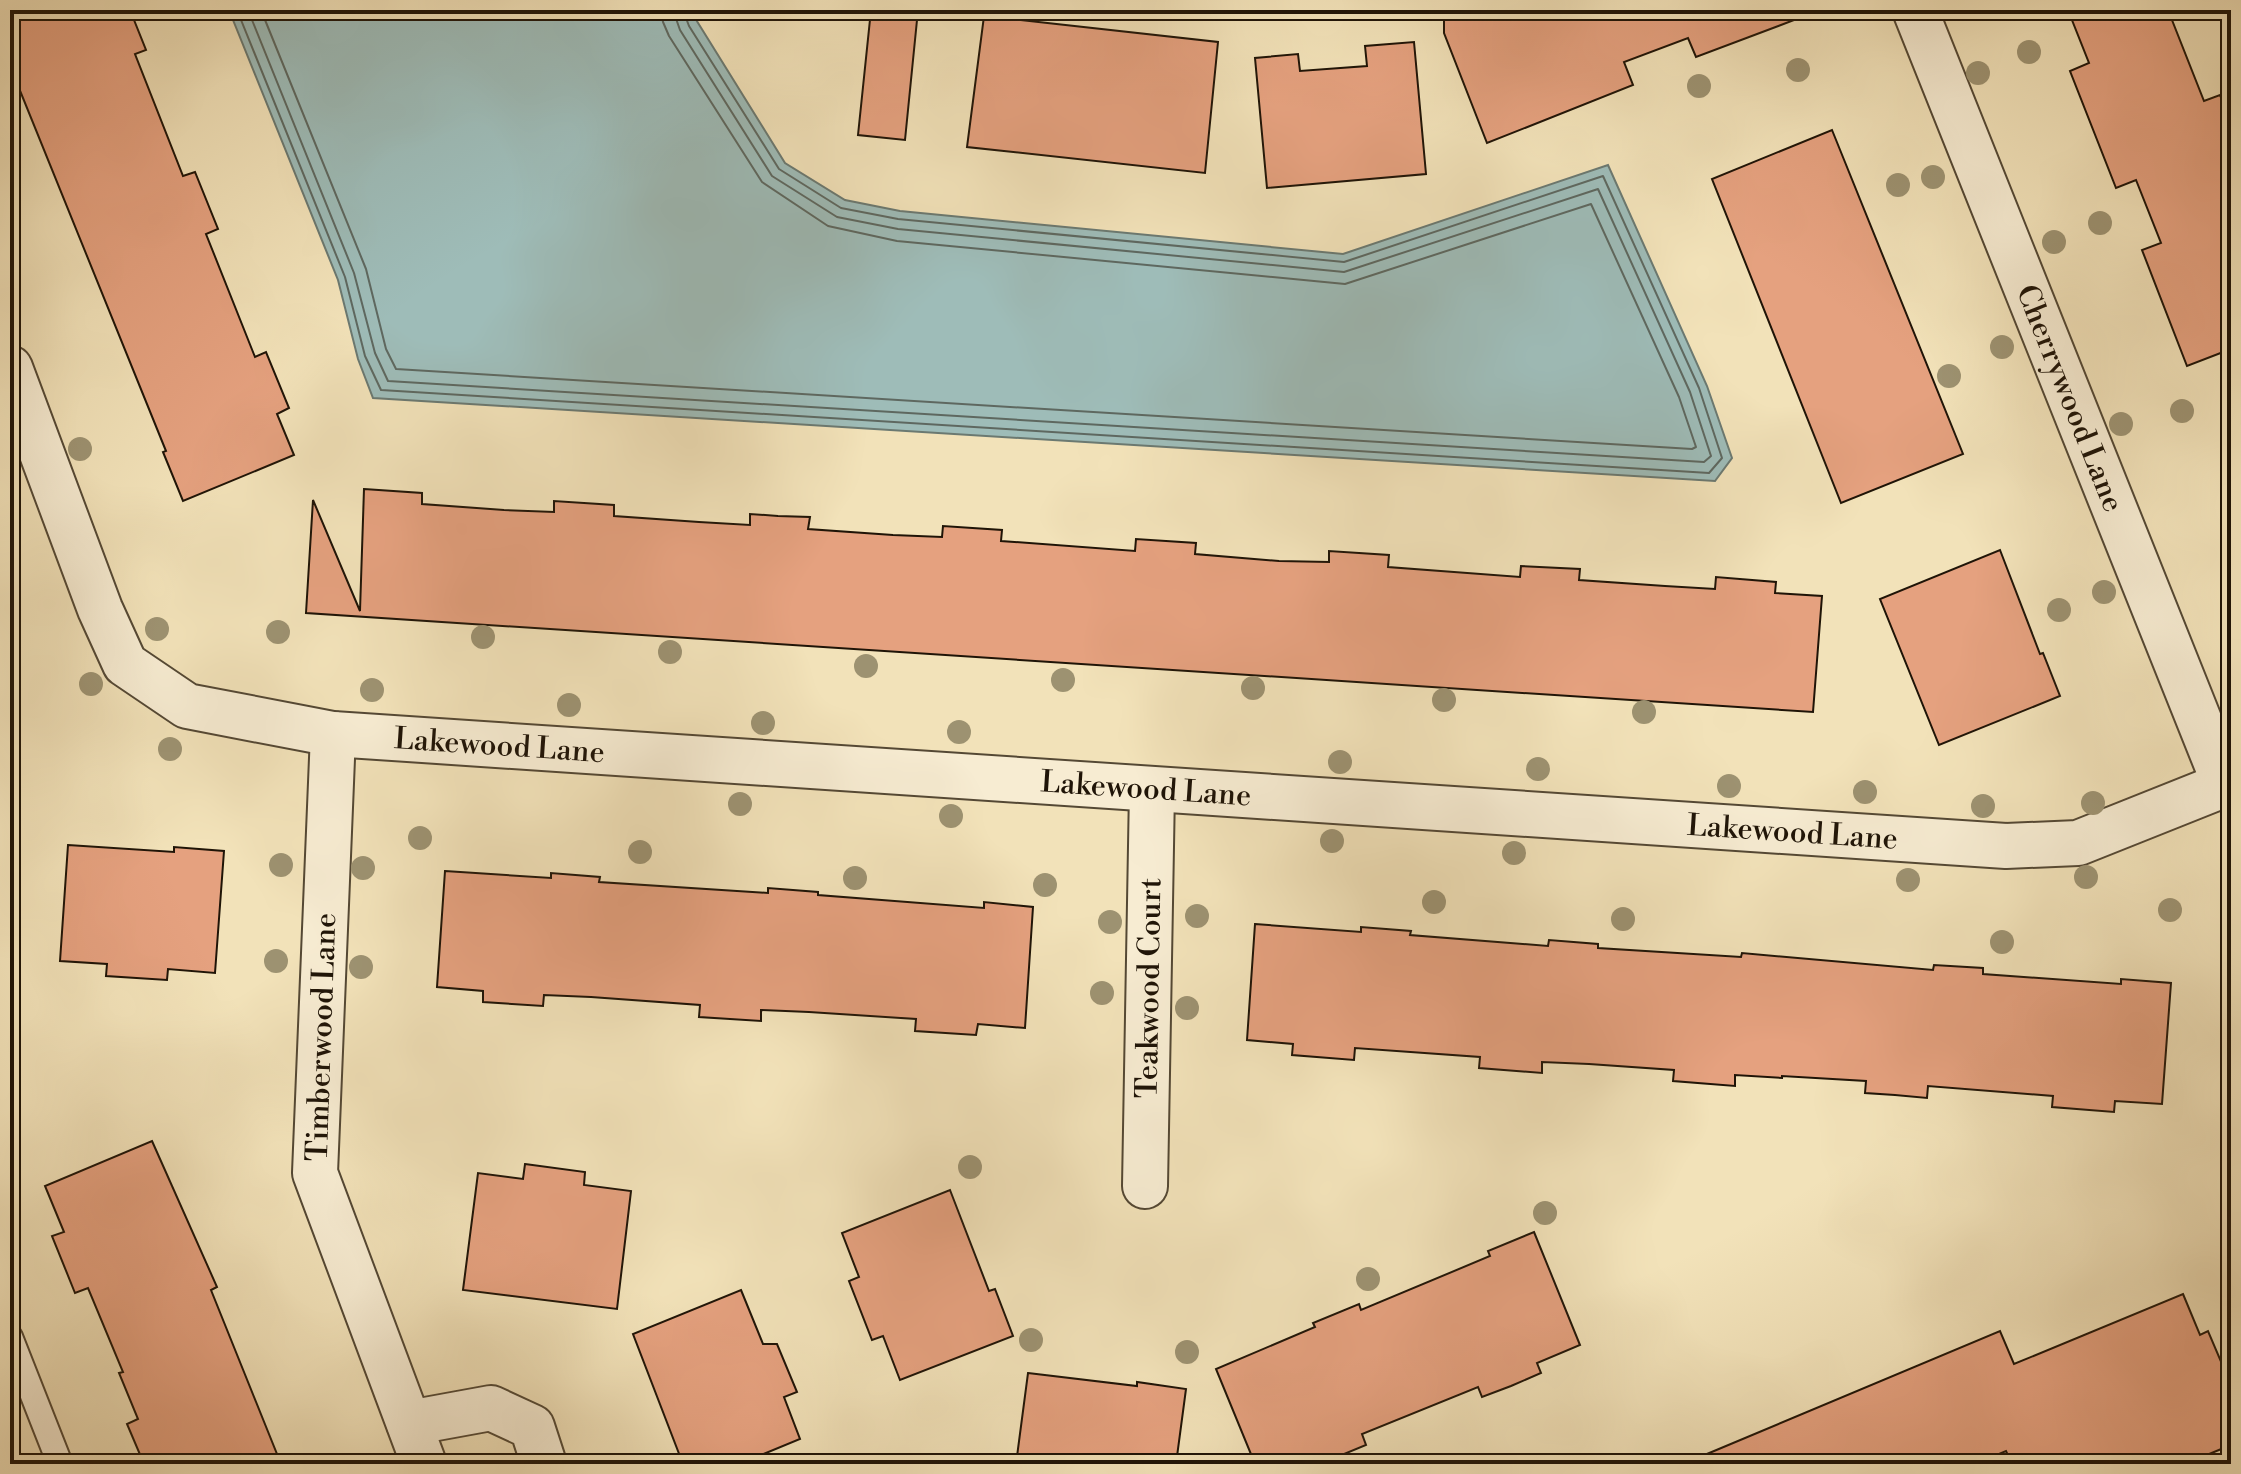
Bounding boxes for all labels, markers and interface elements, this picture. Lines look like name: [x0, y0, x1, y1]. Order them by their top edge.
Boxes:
street label: Cherrywood Lane: [2007, 279, 2132, 518]
street label: Lakewood Lane: [393, 720, 606, 772]
street label: Lakewood Lane: [1039, 763, 1252, 815]
street label: Lakewood Lane: [1686, 807, 1899, 859]
street label: Teakwood Court: [1129, 877, 1170, 1099]
street label: Timberwood Lane: [299, 912, 345, 1162]

